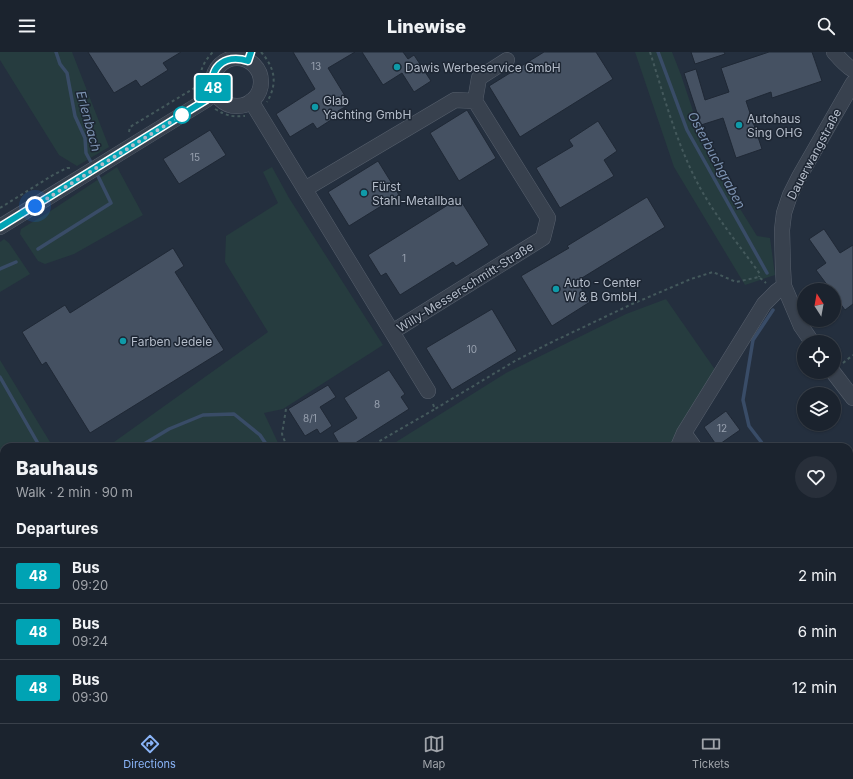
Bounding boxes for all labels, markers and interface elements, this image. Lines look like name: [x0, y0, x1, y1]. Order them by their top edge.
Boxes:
icon: menu: [16, 15, 38, 37]
icon: search: [815, 15, 837, 37]
text: Linewise: [387, 16, 466, 37]
house number: 13: [311, 60, 321, 72]
place label: Dawis Werbeservice GmbH: [405, 60, 561, 75]
marker: Dawis Werbeservice GmbH: [392, 62, 402, 72]
line badge: 48: [195, 75, 231, 101]
text: 48: [204, 79, 222, 96]
water label: Erlenbach: [73, 89, 105, 153]
place label: Glab Yachting GmbH: [323, 93, 411, 122]
marker: Glab Yachting GmbH: [310, 102, 320, 112]
unlabelled marker: [173, 106, 191, 124]
street label: Dauerwangstraße: [784, 106, 844, 202]
water label: Osterbuchgraben: [685, 109, 750, 212]
place label: Autohaus Sing OHG: [747, 111, 803, 140]
marker: Autohaus Sing OHG: [734, 120, 744, 130]
house number: 15: [190, 151, 200, 163]
place label: Fürst Stahl-Metallbau: [372, 179, 462, 208]
marker: Fürst Stahl-Metallbau: [359, 188, 369, 198]
your location: [25, 196, 45, 216]
street label: Willy-Messerschmitt-Straße: [394, 239, 536, 335]
house number: 1: [402, 252, 406, 264]
place label: Auto - Center W & B GmbH: [564, 275, 641, 304]
north arrow: [797, 283, 841, 327]
map controls: [797, 283, 841, 431]
marker: Auto - Center W & B GmbH: [551, 284, 561, 294]
place label: Farben Jedele: [131, 334, 212, 349]
button: locate: [797, 335, 841, 379]
marker: Farben Jedele: [118, 336, 128, 346]
house number: 10: [467, 343, 477, 355]
button: layers: [797, 387, 841, 431]
house number: 8: [374, 398, 380, 410]
house number: 8/1: [303, 412, 317, 424]
house number: 12: [717, 422, 727, 434]
button: heart: [795, 456, 837, 498]
text: Bauhaus: [16, 457, 98, 480]
text: Walk · 2 min · 90 m: [16, 484, 133, 500]
text: Departures: [16, 519, 98, 538]
text: Bus: [72, 558, 100, 577]
text: 2 min: [798, 566, 837, 585]
text: 48: [29, 567, 47, 584]
text: 09:20: [72, 577, 108, 593]
text: Bus: [72, 614, 100, 633]
text: 6 min: [798, 622, 837, 641]
text: 48: [29, 623, 47, 640]
text: 09:24: [72, 633, 108, 649]
text: Bus: [72, 670, 100, 689]
text: 12 min: [792, 678, 837, 697]
text: 48: [29, 679, 47, 696]
text: 09:30: [72, 689, 108, 705]
tab: Directions: [123, 733, 176, 771]
tab: Map: [423, 733, 445, 771]
tab: Tickets: [692, 733, 730, 771]

